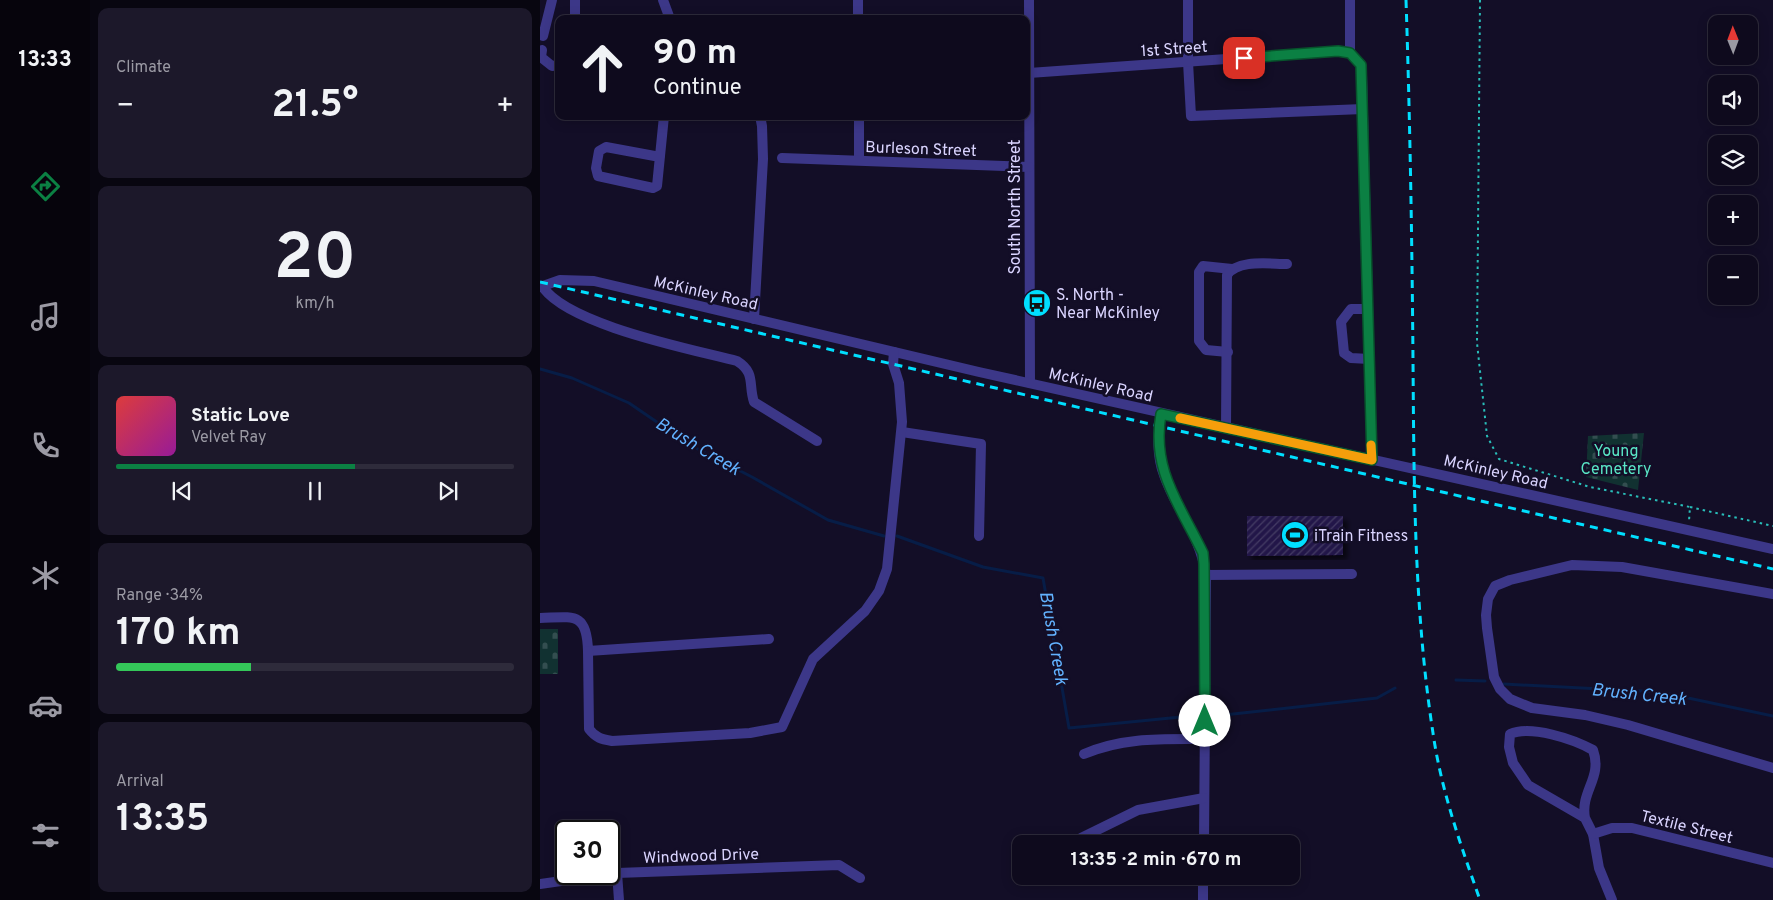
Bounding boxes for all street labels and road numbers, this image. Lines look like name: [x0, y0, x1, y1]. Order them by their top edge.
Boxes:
street label: 1st Street: [1140, 38, 1208, 62]
street label: Burleson Street: [865, 138, 977, 162]
street label: South North Street: [1006, 140, 1026, 274]
street label: McKinley Road: [652, 272, 760, 316]
street label: McKinley Road: [1047, 364, 1155, 408]
street label: McKinley Road: [1442, 451, 1550, 495]
street label: Textile Street: [1638, 807, 1735, 849]
street label: Windwood Drive: [643, 845, 759, 869]

